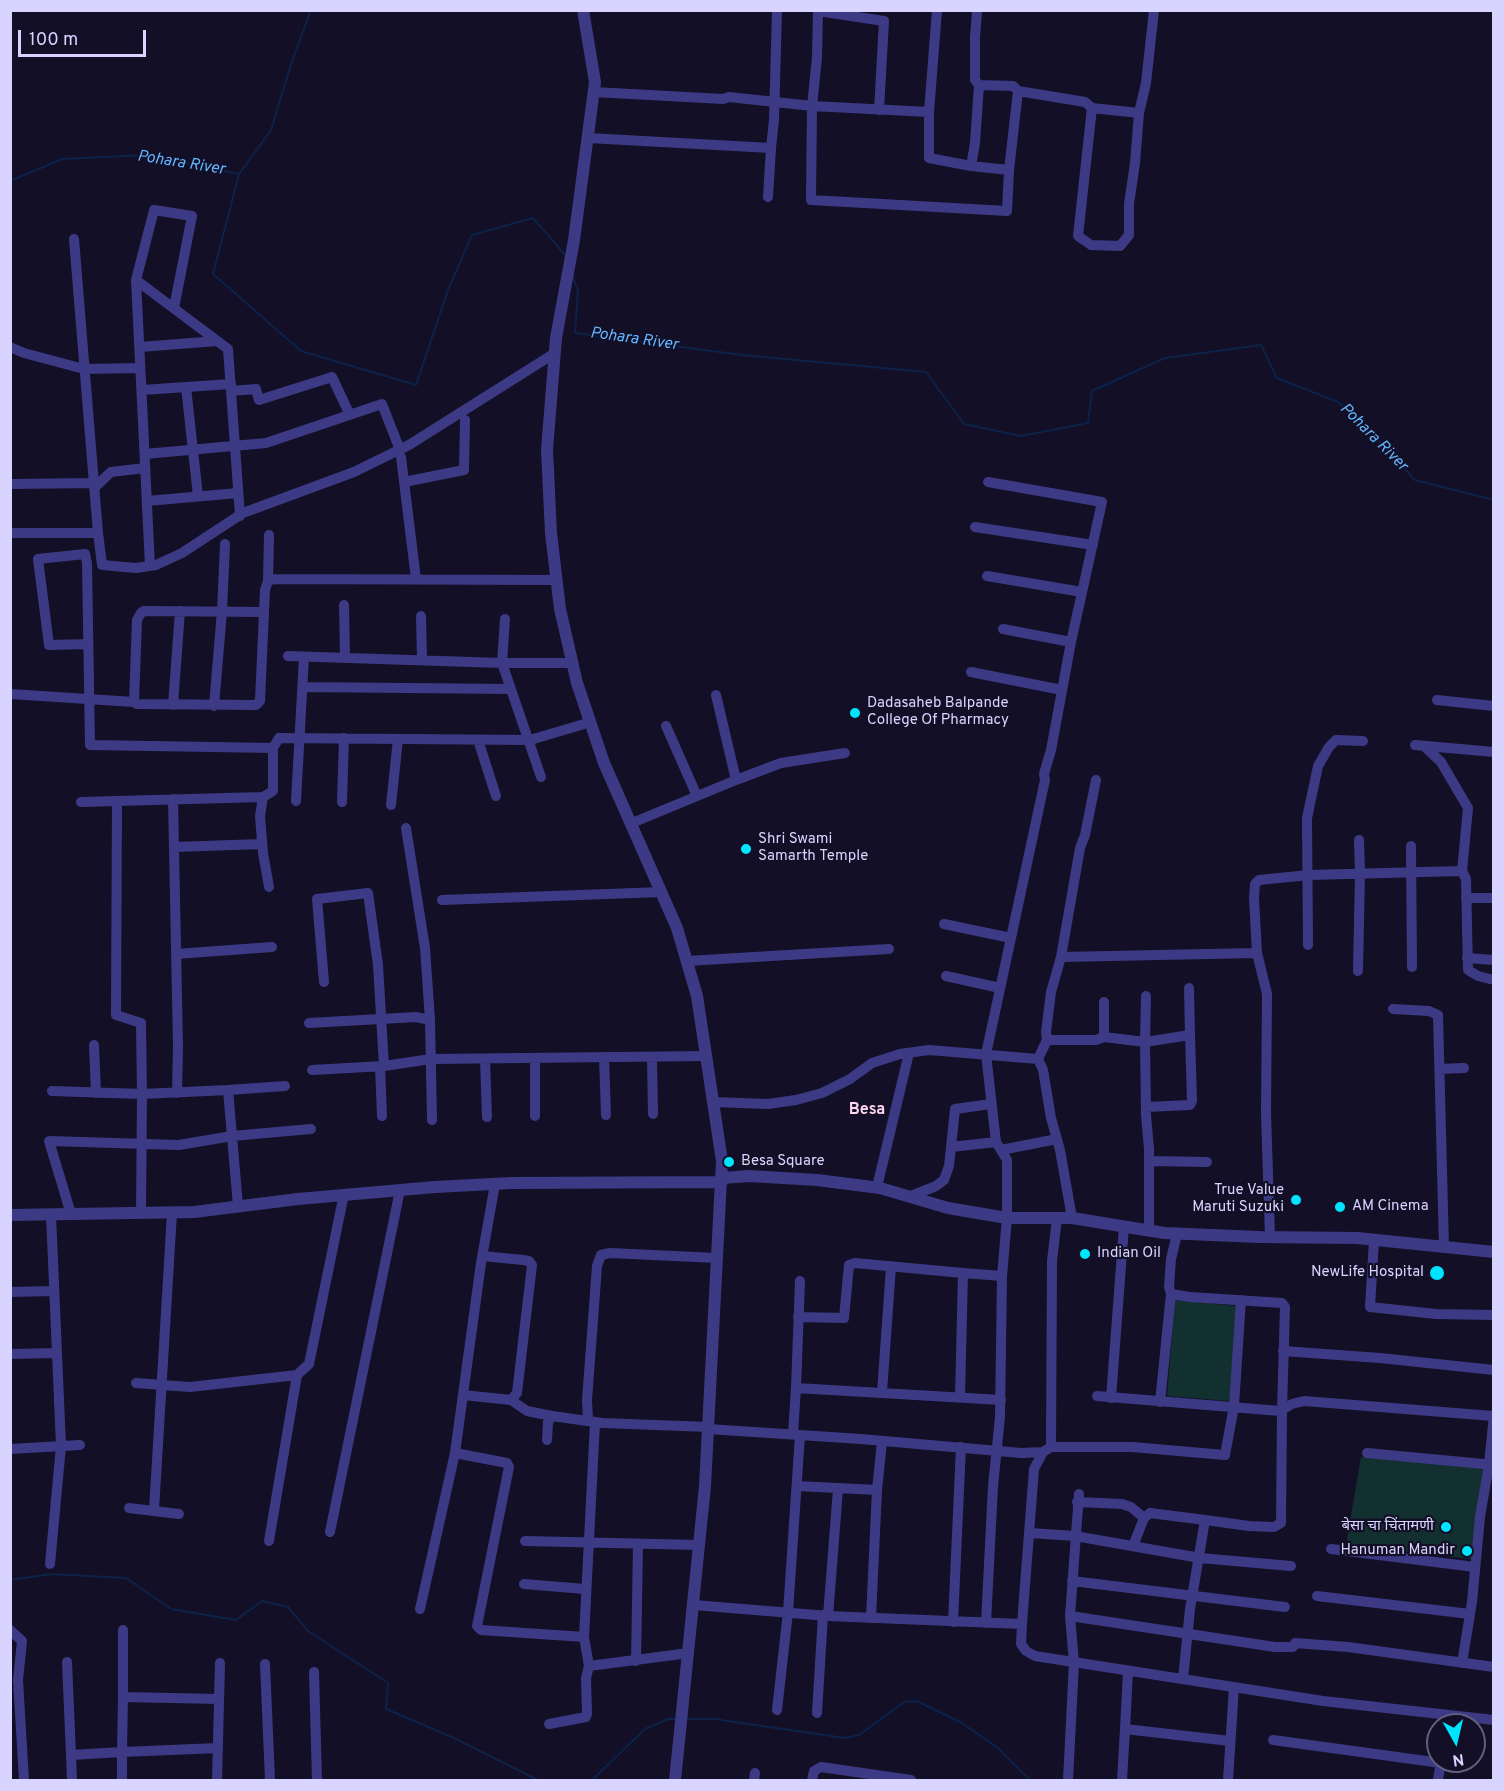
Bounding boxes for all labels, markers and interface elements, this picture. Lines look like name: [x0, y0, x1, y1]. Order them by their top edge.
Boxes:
scale bar: [21, 18, 148, 56]
text: 100 m: [29, 29, 78, 52]
water label: Pohara River: [136, 148, 226, 180]
water label: Pohara River: [589, 324, 679, 356]
water label: Pohara River: [1335, 400, 1411, 476]
place label: Dadasaheb Balpande College Of Pharmacy: [867, 695, 1009, 730]
marker: Dadasaheb Balpande College Of Pharmacy: [848, 706, 862, 720]
place label: Shri Swami Samarth Temple: [758, 831, 868, 866]
marker: Shri Swami Samarth Temple: [739, 842, 753, 856]
district label: Besa: [849, 1101, 885, 1121]
place label: Besa Square: [741, 1153, 825, 1171]
marker: Besa Square: [722, 1155, 736, 1169]
place label: True Value Maruti Suzuki: [1192, 1182, 1284, 1217]
marker: True Value Maruti Suzuki: [1289, 1193, 1303, 1207]
place label: AM Cinema: [1352, 1198, 1429, 1216]
marker: AM Cinema: [1333, 1200, 1347, 1214]
place label: Indian Oil: [1097, 1245, 1161, 1263]
marker: Indian Oil: [1078, 1247, 1092, 1261]
place label: NewLife Hospital: [1311, 1264, 1424, 1282]
marker: NewLife Hospital: [1428, 1264, 1446, 1282]
place label: बेसा चा चिंतामणी: [1341, 1518, 1434, 1536]
marker: बेसा चा चिंतामणी: [1439, 1520, 1453, 1534]
place label: Hanuman Mandir: [1341, 1542, 1455, 1560]
marker: Hanuman Mandir: [1460, 1544, 1474, 1558]
north arrow: [1426, 1713, 1486, 1773]
text: N: [1451, 1748, 1465, 1770]

